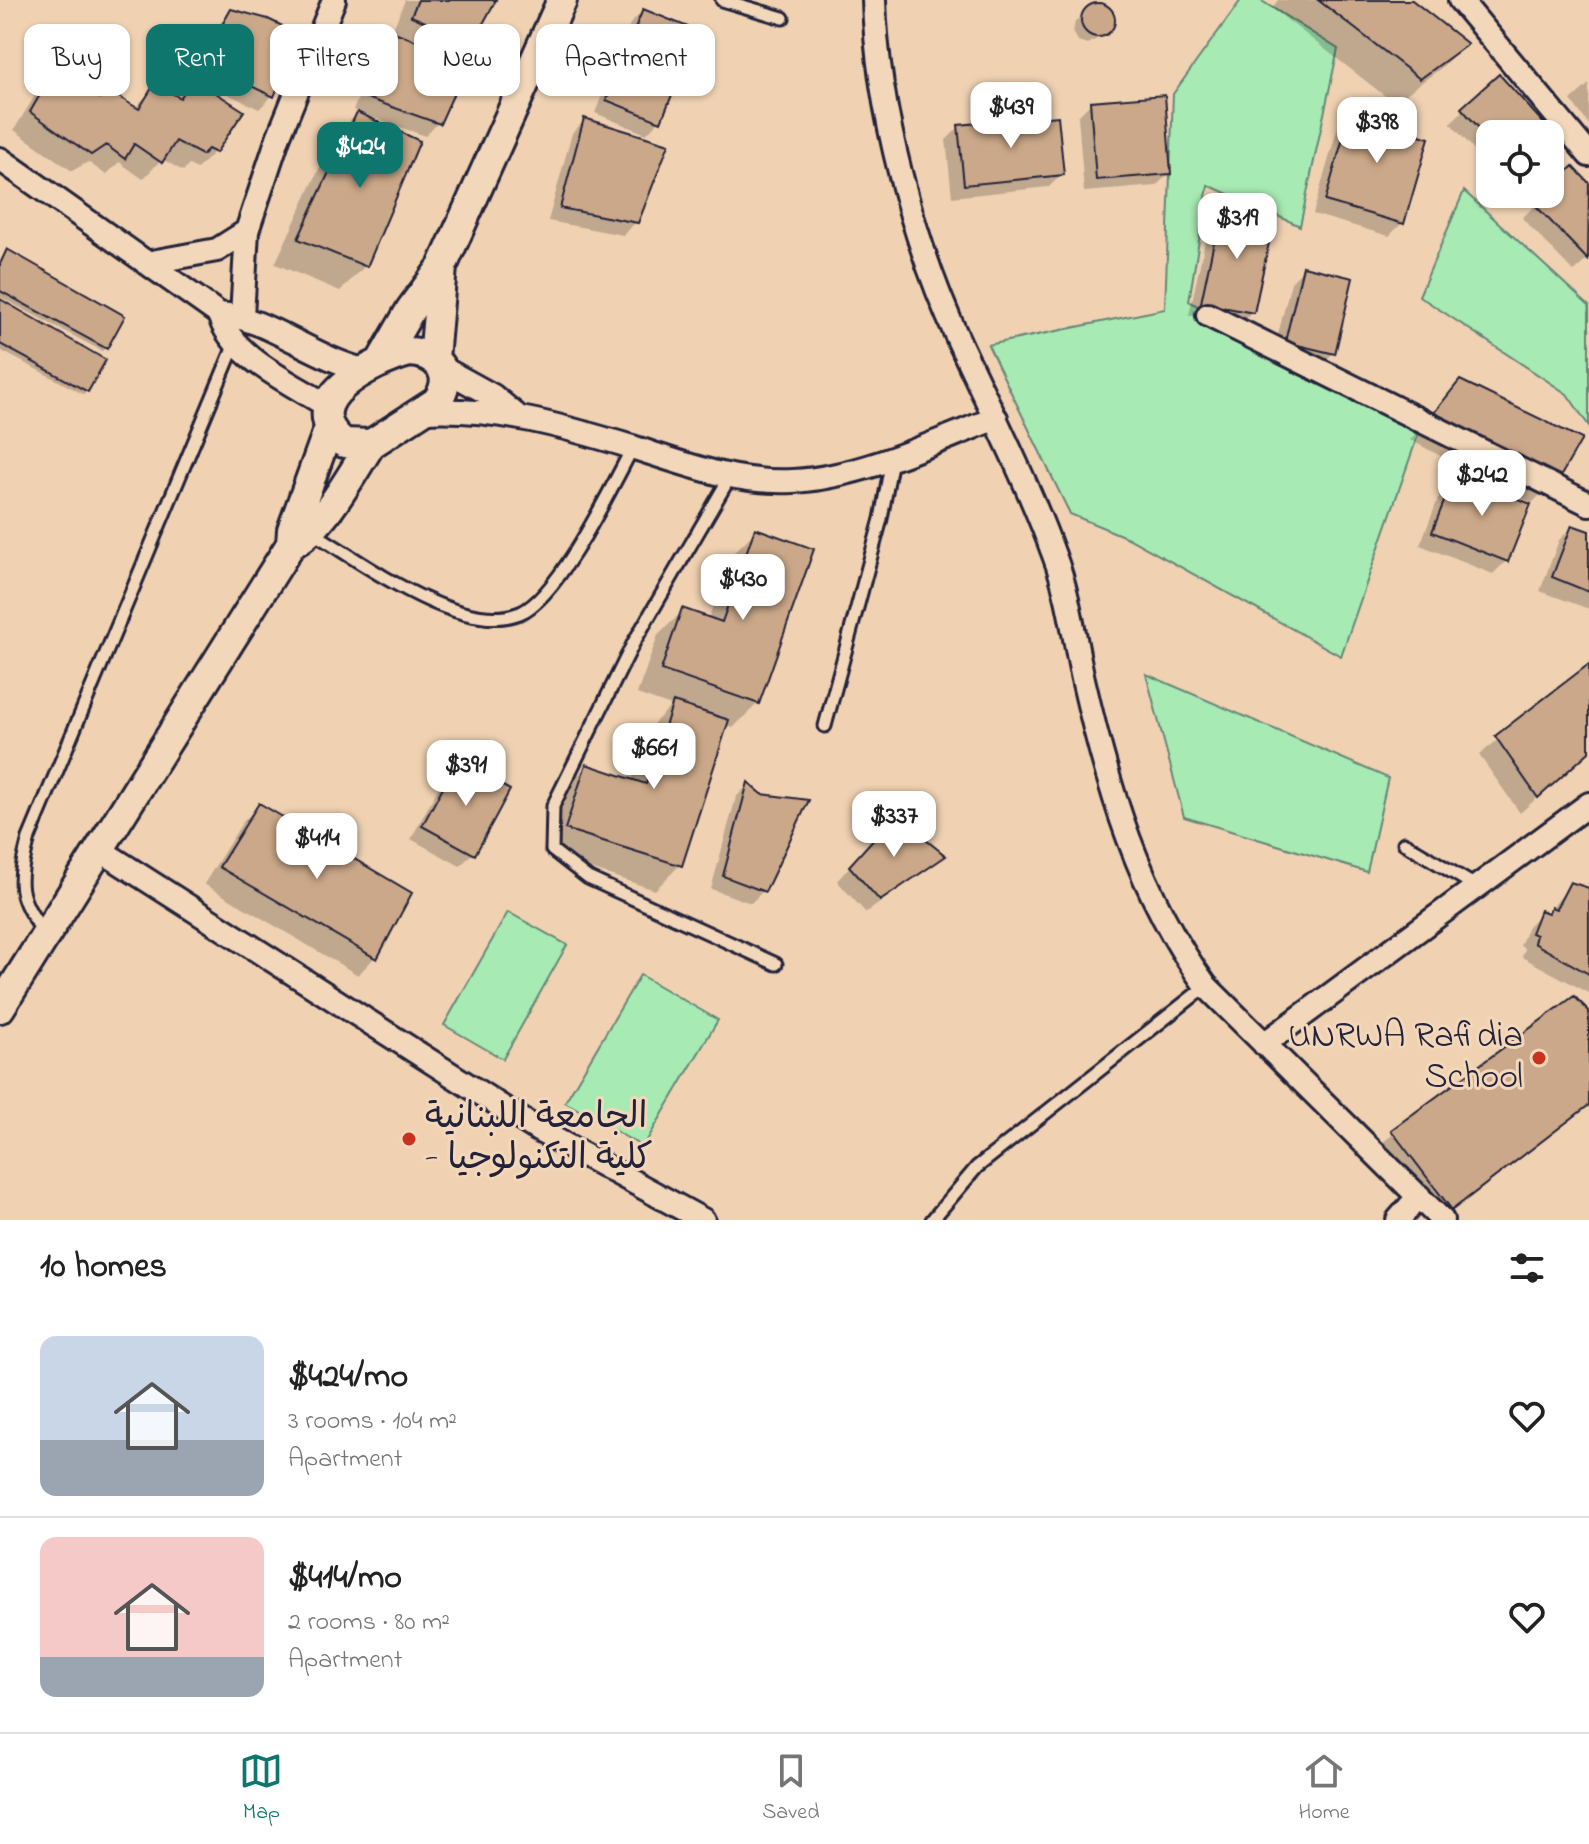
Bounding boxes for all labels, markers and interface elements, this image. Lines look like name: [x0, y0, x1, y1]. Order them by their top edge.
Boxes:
chip: Buy: [24, 24, 130, 96]
chip: Rent: [146, 24, 254, 96]
chip: Filters: [270, 24, 398, 96]
chip: New: [414, 24, 520, 96]
chip: Apartment: [536, 24, 715, 96]
pin: $439: [964, 82, 1058, 150]
text: $439: [988, 89, 1034, 127]
pin: $398: [1330, 97, 1424, 165]
text: $398: [1355, 104, 1399, 142]
map controls: [1476, 120, 1564, 208]
button: locate: [1476, 120, 1564, 208]
pin: $424: [313, 122, 407, 190]
text: $424: [335, 129, 385, 167]
pin: $319: [1190, 193, 1284, 261]
text: $319: [1216, 200, 1258, 238]
pin: $242: [1435, 450, 1529, 518]
text: $242: [1456, 457, 1508, 495]
pin: $430: [696, 554, 790, 622]
text: $430: [719, 561, 767, 599]
pin: $661: [607, 723, 701, 791]
text: $661: [631, 730, 677, 768]
pin: $391: [419, 740, 513, 808]
text: $391: [445, 747, 487, 785]
pin: $337: [847, 791, 941, 859]
text: $337: [870, 798, 918, 836]
pin: $414: [270, 813, 364, 881]
text: $414: [294, 820, 340, 858]
place label: UNRWA Rafidia School: [1288, 1011, 1523, 1105]
marker: UNRWA Rafidia School: [1530, 1049, 1548, 1067]
place label: الجامعة اللبنانية - كلية التكنولوجيا: [425, 1092, 653, 1186]
marker: الجامعة اللبنانية - كلية التكنولوجيا: [400, 1130, 418, 1148]
text: 10 homes: [40, 1243, 167, 1293]
icon: filters: [1505, 1246, 1549, 1290]
text: $424/mo: [288, 1353, 408, 1403]
icon: home: [104, 1368, 200, 1464]
icon: heart: [1505, 1394, 1549, 1438]
text: 3 rooms · 104 m²: [288, 1403, 457, 1441]
text: Apartment: [288, 1441, 402, 1479]
text: $414/mo: [288, 1554, 402, 1604]
icon: home: [104, 1569, 200, 1665]
icon: heart: [1505, 1595, 1549, 1639]
text: 2 rooms · 80 m²: [288, 1604, 450, 1642]
text: Apartment: [288, 1642, 402, 1680]
tab: Map: [239, 1749, 283, 1829]
tab: Saved: [762, 1749, 820, 1829]
tab: Home: [1298, 1749, 1350, 1829]

